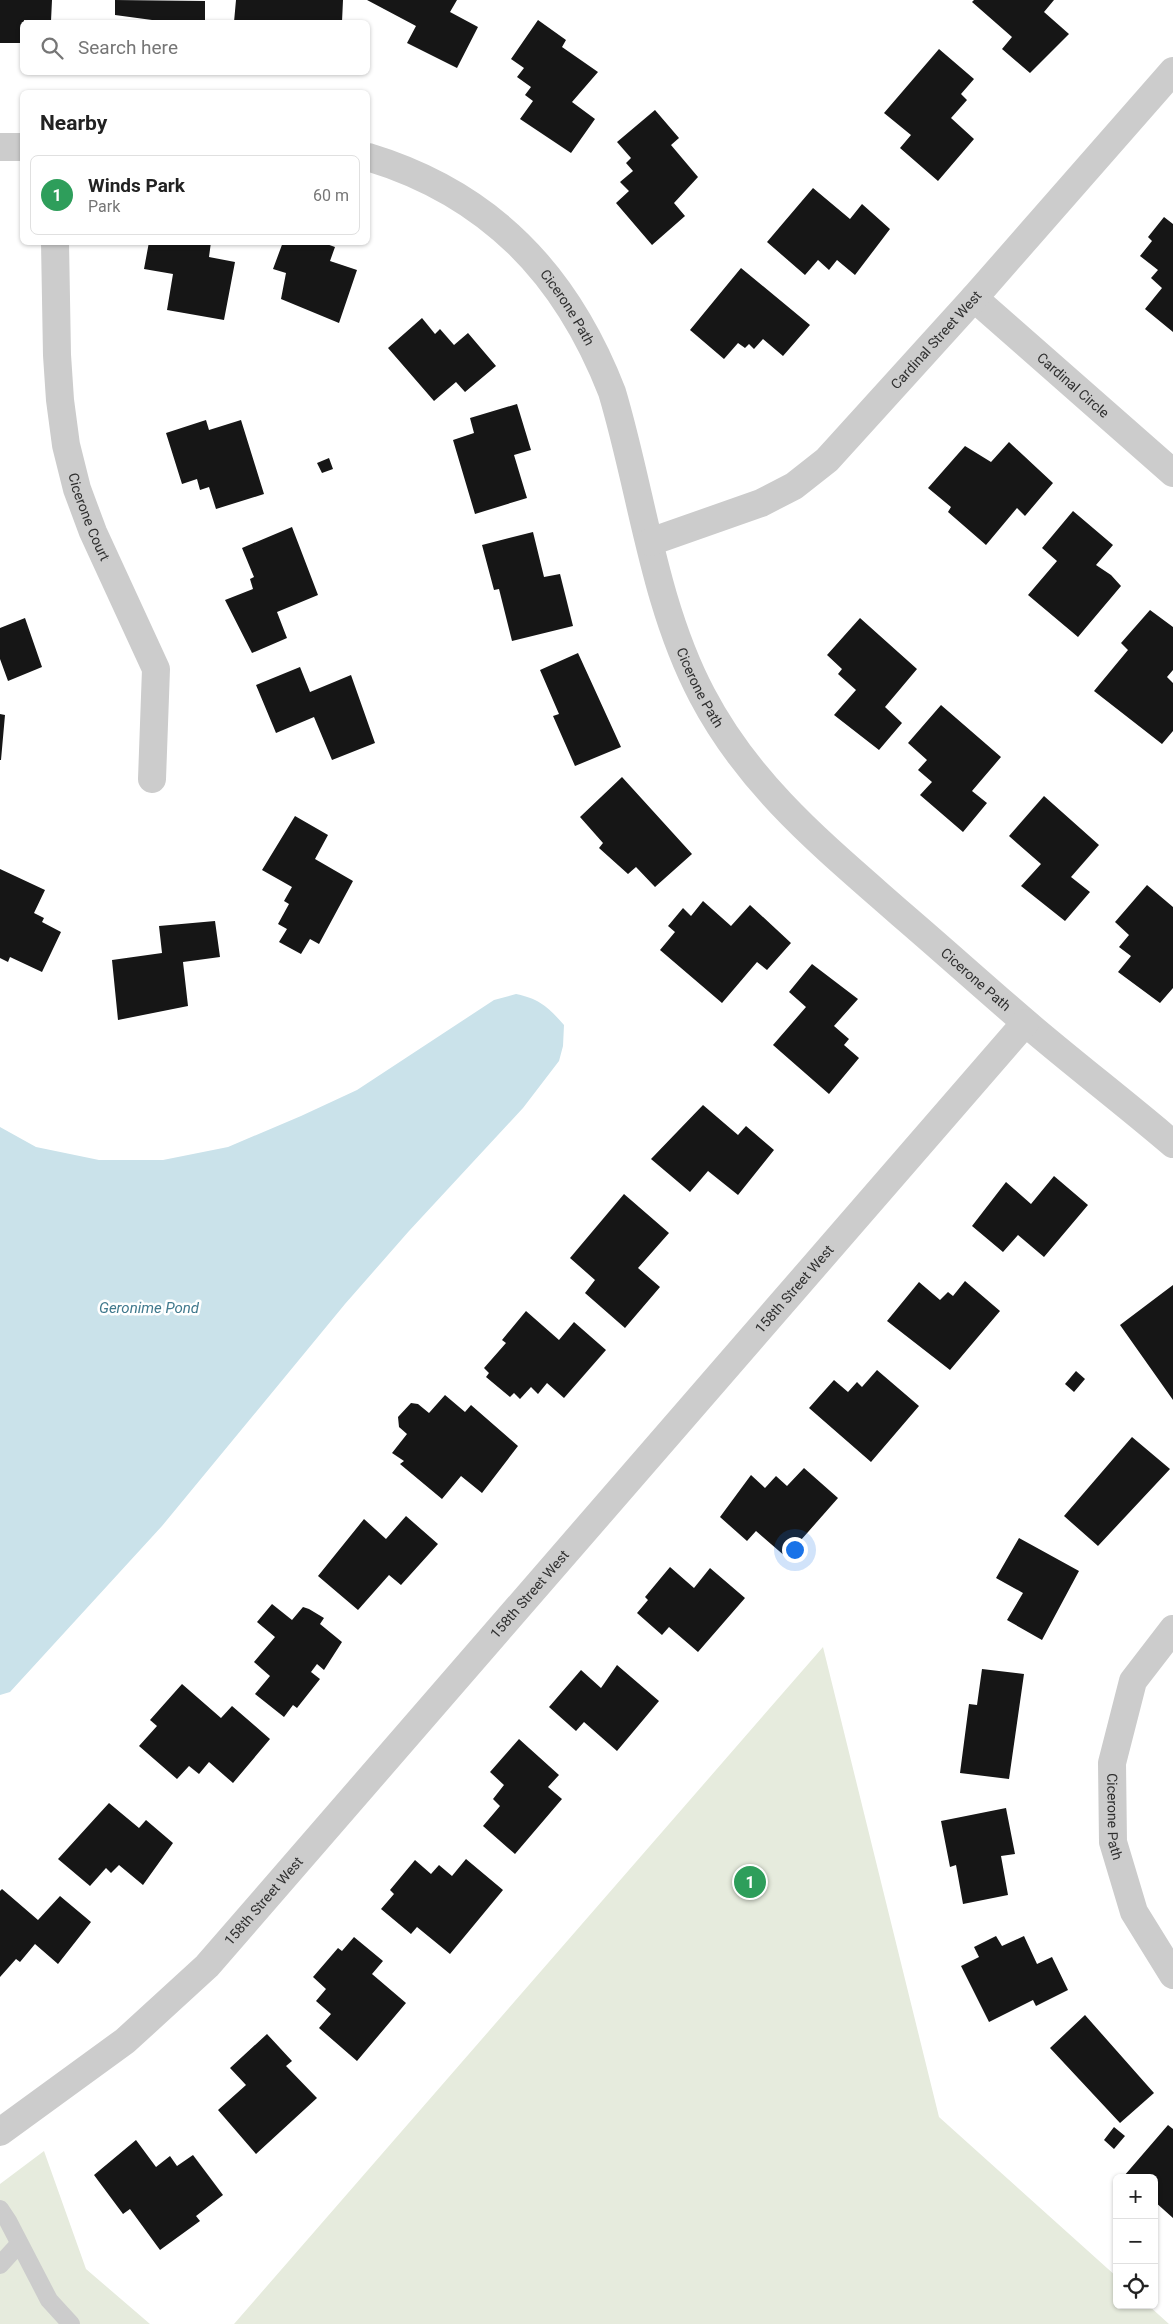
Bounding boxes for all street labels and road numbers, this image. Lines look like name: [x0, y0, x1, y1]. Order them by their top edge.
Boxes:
street label: Cicerone Path: [537, 266, 598, 348]
street label: Cardinal Street West: [887, 287, 985, 392]
street label: Cardinal Circle: [1034, 349, 1112, 421]
street label: Cicerone Court: [65, 471, 113, 564]
street label: Cicerone Path: [673, 645, 727, 730]
street label: Cicerone Path: [938, 945, 1014, 1014]
street label: 158th Street West: [752, 1241, 837, 1336]
street label: 158th Street West: [487, 1547, 572, 1641]
street label: Cicerone Path: [1104, 1773, 1126, 1862]
street label: 158th Street West: [221, 1853, 306, 1948]

